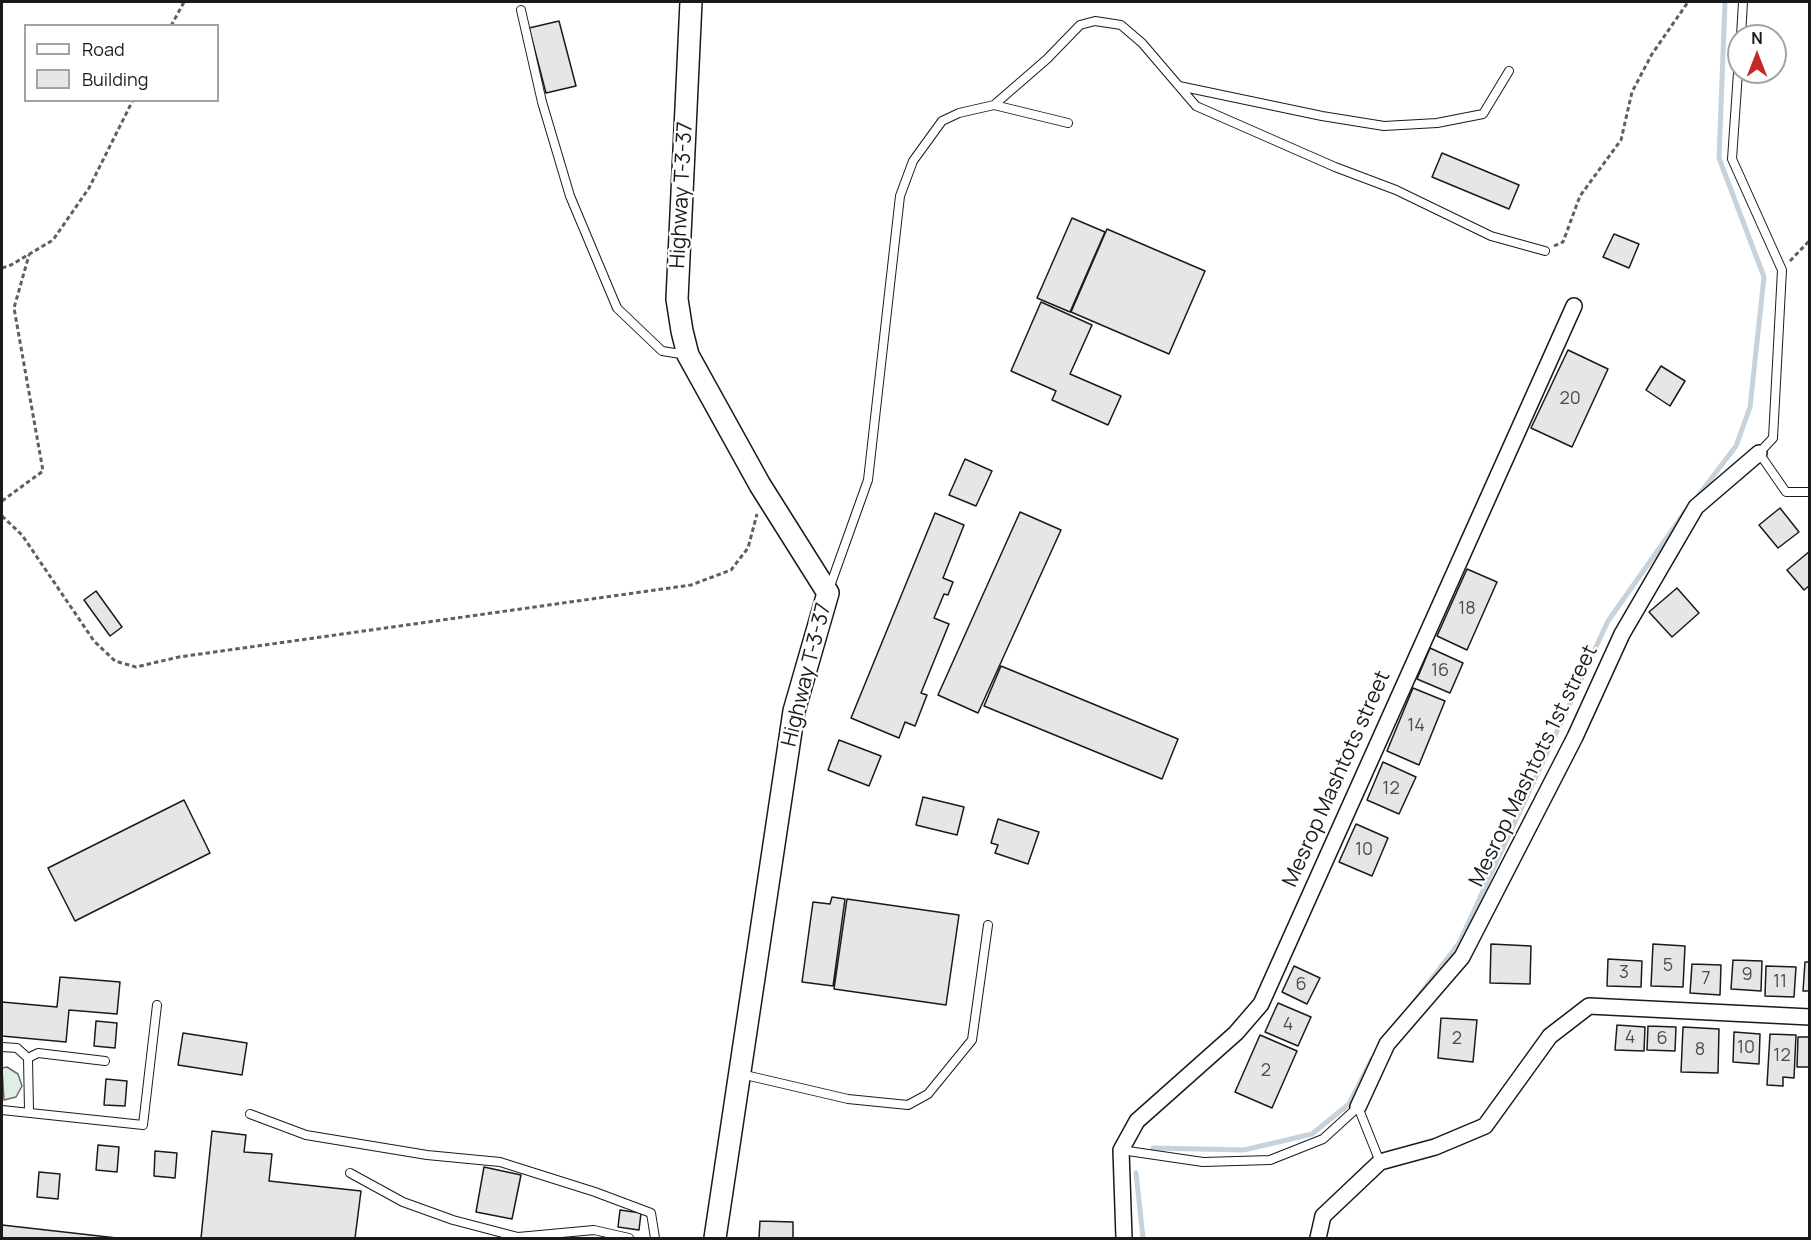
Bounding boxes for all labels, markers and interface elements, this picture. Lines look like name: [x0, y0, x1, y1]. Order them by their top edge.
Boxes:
legend: [24, 24, 219, 102]
north arrow: [1727, 24, 1787, 84]
text: N: [1751, 27, 1763, 49]
text: Road: [82, 37, 125, 61]
text: Building: [82, 67, 148, 91]
street label: Highway T-3-37: [666, 121, 698, 269]
house number: 20: [1559, 388, 1581, 410]
house number: 18: [1458, 598, 1476, 620]
street label: Highway T-3-37: [777, 601, 837, 749]
street label: Mesrop Mashtots 1st street: [1464, 641, 1604, 891]
house number: 16: [1431, 660, 1449, 682]
street label: Mesrop Mashtots street: [1278, 667, 1396, 891]
house number: 14: [1407, 715, 1425, 737]
house number: 12: [1382, 778, 1400, 800]
house number: 10: [1355, 839, 1373, 861]
house number: 5: [1663, 955, 1673, 977]
house number: 3: [1619, 962, 1629, 984]
house number: 9: [1741, 964, 1753, 986]
house number: 7: [1701, 968, 1711, 990]
house number: 11: [1773, 971, 1787, 993]
house number: 6: [1295, 974, 1307, 996]
house number: 4: [1283, 1014, 1293, 1036]
house number: 4: [1625, 1027, 1635, 1049]
house number: 2: [1452, 1028, 1462, 1050]
house number: 6: [1656, 1028, 1668, 1050]
house number: 10: [1737, 1037, 1755, 1059]
house number: 8: [1695, 1039, 1705, 1061]
house number: 12: [1773, 1045, 1791, 1067]
house number: 2: [1261, 1060, 1271, 1082]

